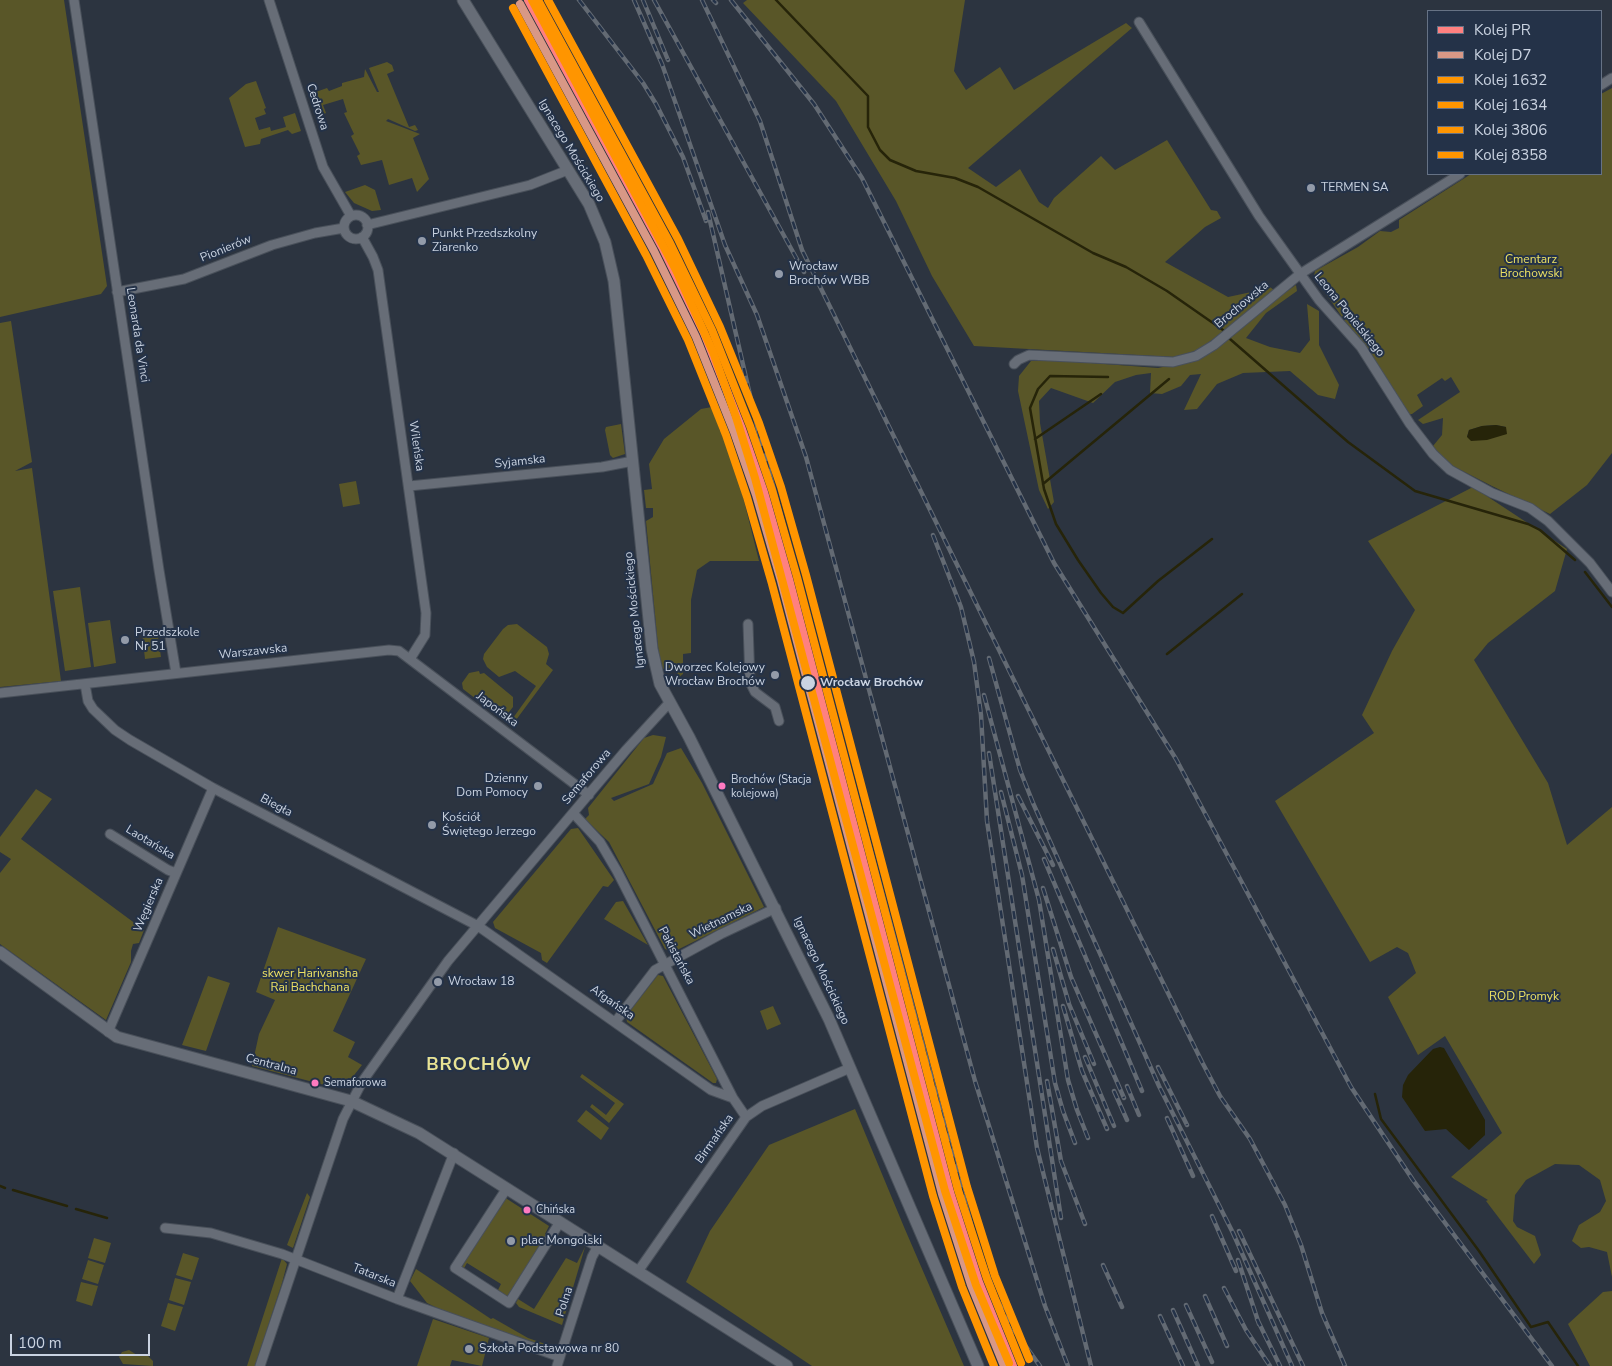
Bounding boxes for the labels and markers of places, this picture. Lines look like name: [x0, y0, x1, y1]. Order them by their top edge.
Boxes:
place label: TERMEN SA: [1321, 181, 1389, 195]
marker: TERMEN SA: [1305, 182, 1317, 194]
place label: Punkt Przedszkolny Ziarenko: [432, 227, 537, 255]
marker: Punkt Przedszkolny Ziarenko: [416, 235, 428, 247]
place label: Wrocław Brochów WBB: [789, 260, 870, 288]
marker: Wrocław Brochów WBB: [773, 268, 785, 280]
place label: Przedszkole Nr 51: [135, 626, 199, 654]
marker: Przedszkole Nr 51: [119, 634, 131, 646]
place label: Dworzec Kolejowy Wrocław Brochów: [665, 661, 765, 689]
marker: Dworzec Kolejowy Wrocław Brochów: [769, 669, 781, 681]
marker: Wrocław Brochów: [799, 674, 817, 692]
place label: Wrocław Brochów: [820, 676, 923, 690]
place label: Dzienny Dom Pomocy: [456, 772, 528, 800]
place label: Brochów (Stacja kolejowa): [731, 773, 811, 799]
marker: Dzienny Dom Pomocy: [532, 780, 544, 792]
marker: Brochów (Stacja kolejowa): [717, 781, 727, 791]
place label: Kościół Świętego Jerzego: [442, 811, 536, 839]
marker: Kościół Świętego Jerzego: [426, 819, 438, 831]
place label: Wrocław 18: [448, 975, 514, 989]
marker: Wrocław 18: [432, 976, 444, 988]
place label: Semaforowa: [324, 1076, 386, 1090]
marker: Semaforowa: [310, 1078, 320, 1088]
place label: Chińska: [536, 1203, 575, 1217]
marker: Chińska: [522, 1205, 532, 1215]
place label: plac Mongolski: [521, 1234, 602, 1248]
marker: plac Mongolski: [505, 1235, 517, 1247]
place label: Szkoła Podstawowa nr 80: [479, 1342, 619, 1356]
marker: Szkoła Podstawowa nr 80: [463, 1343, 475, 1355]

